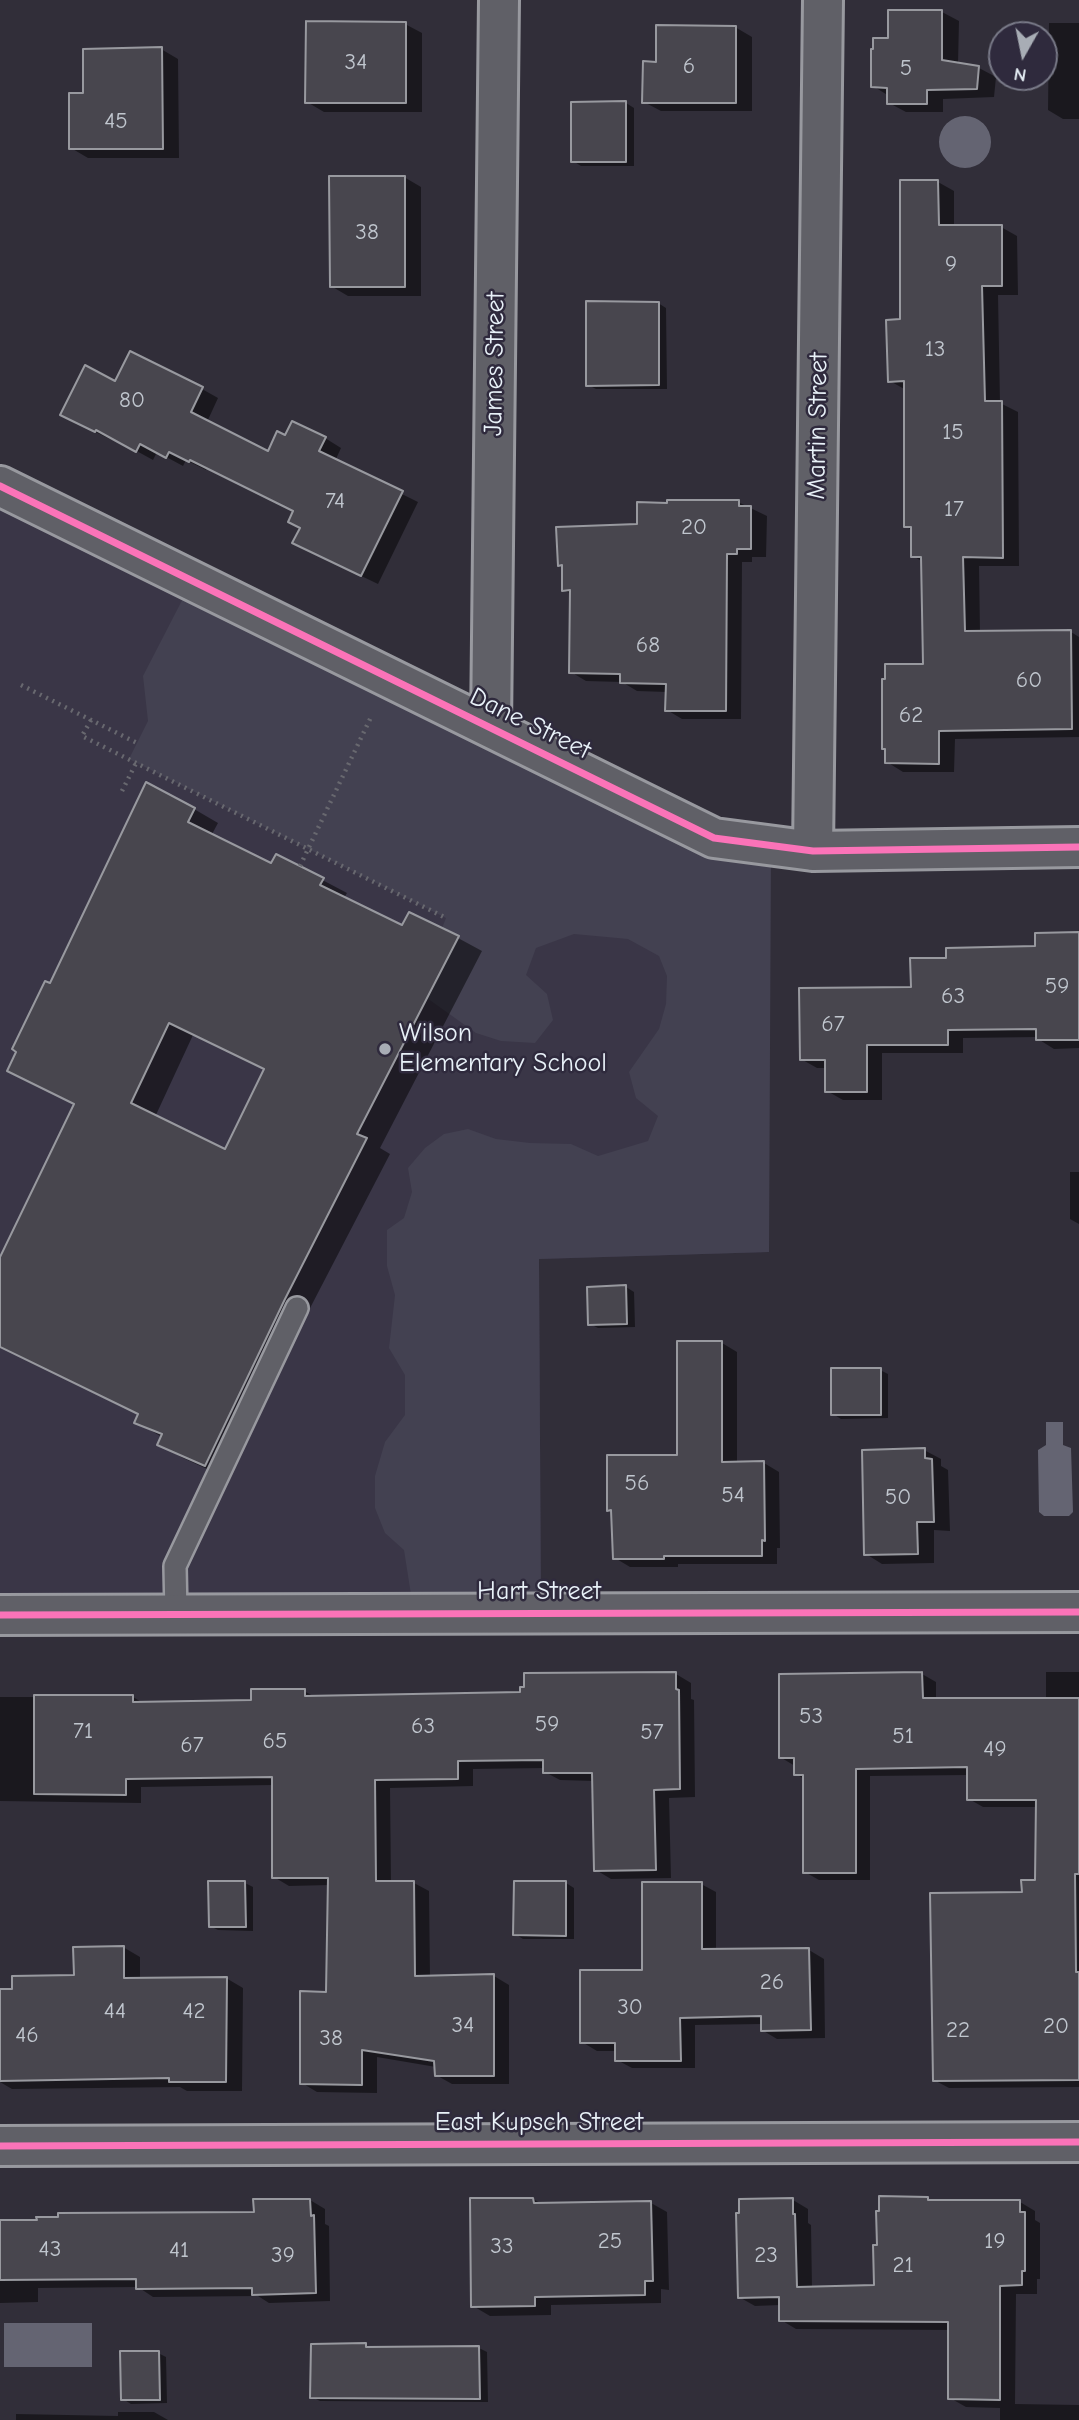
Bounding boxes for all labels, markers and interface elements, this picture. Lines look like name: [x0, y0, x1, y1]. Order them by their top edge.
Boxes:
north arrow: [988, 21, 1058, 91]
house number: 34: [345, 48, 367, 76]
house number: 6: [683, 52, 695, 80]
house number: 5: [900, 54, 912, 82]
text: N: [1012, 63, 1028, 87]
house number: 45: [104, 107, 128, 135]
house number: 38: [355, 218, 379, 246]
house number: 9: [945, 250, 957, 278]
street label: James Street: [478, 292, 512, 436]
house number: 13: [925, 335, 945, 363]
street label: Martin Street: [801, 352, 835, 500]
house number: 80: [119, 386, 145, 414]
house number: 15: [942, 418, 964, 446]
house number: 74: [325, 487, 345, 515]
house number: 17: [944, 495, 964, 523]
house number: 20: [681, 513, 707, 541]
house number: 68: [636, 631, 660, 659]
house number: 60: [1016, 666, 1042, 694]
street label: Dane Street: [464, 681, 596, 767]
house number: 62: [899, 701, 923, 729]
house number: 59: [1045, 972, 1069, 1000]
house number: 63: [941, 982, 965, 1010]
house number: 67: [821, 1010, 845, 1038]
place label: Wilson Elementary School: [399, 1018, 607, 1080]
marker: Wilson Elementary School: [377, 1041, 393, 1057]
house number: 56: [625, 1469, 649, 1497]
house number: 54: [721, 1481, 745, 1509]
house number: 50: [885, 1483, 911, 1511]
street label: Hart Street: [477, 1576, 601, 1608]
house number: 53: [799, 1702, 823, 1730]
house number: 59: [535, 1710, 559, 1738]
house number: 63: [411, 1712, 435, 1740]
house number: 71: [73, 1717, 93, 1745]
house number: 57: [640, 1718, 664, 1746]
house number: 51: [892, 1722, 914, 1750]
house number: 65: [263, 1727, 287, 1755]
house number: 67: [180, 1731, 204, 1759]
house number: 49: [983, 1735, 1007, 1763]
house number: 26: [760, 1968, 784, 1996]
house number: 30: [617, 1993, 643, 2021]
house number: 44: [104, 1997, 126, 2025]
house number: 42: [182, 1997, 206, 2025]
house number: 34: [452, 2011, 474, 2039]
house number: 20: [1043, 2012, 1069, 2040]
house number: 22: [946, 2016, 970, 2044]
house number: 46: [15, 2021, 39, 2049]
house number: 38: [319, 2024, 343, 2052]
street label: East Kupsch Street: [435, 2107, 643, 2139]
house number: 25: [598, 2227, 622, 2255]
house number: 19: [984, 2227, 1006, 2255]
house number: 33: [490, 2232, 514, 2260]
house number: 43: [39, 2235, 61, 2263]
house number: 41: [169, 2236, 189, 2264]
house number: 39: [271, 2241, 295, 2269]
house number: 23: [754, 2241, 778, 2269]
house number: 21: [892, 2251, 914, 2279]

